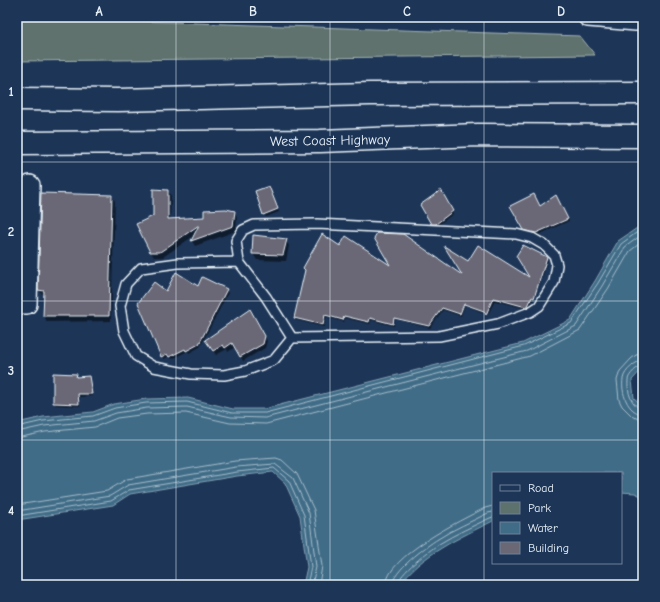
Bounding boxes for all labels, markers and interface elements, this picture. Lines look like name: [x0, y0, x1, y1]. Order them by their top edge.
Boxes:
text: A: [95, 4, 103, 19]
text: B: [249, 4, 257, 19]
text: C: [403, 4, 411, 19]
text: D: [557, 4, 565, 19]
text: 1: [8, 84, 14, 99]
street label: West Coast Highway: [270, 131, 391, 150]
text: 2: [8, 224, 14, 239]
text: 3: [8, 363, 14, 378]
legend: [492, 472, 622, 564]
text: Road: [528, 481, 554, 495]
text: Park: [528, 501, 551, 515]
text: 4: [8, 503, 14, 518]
text: Water: [528, 521, 558, 535]
text: Building: [528, 541, 569, 555]

